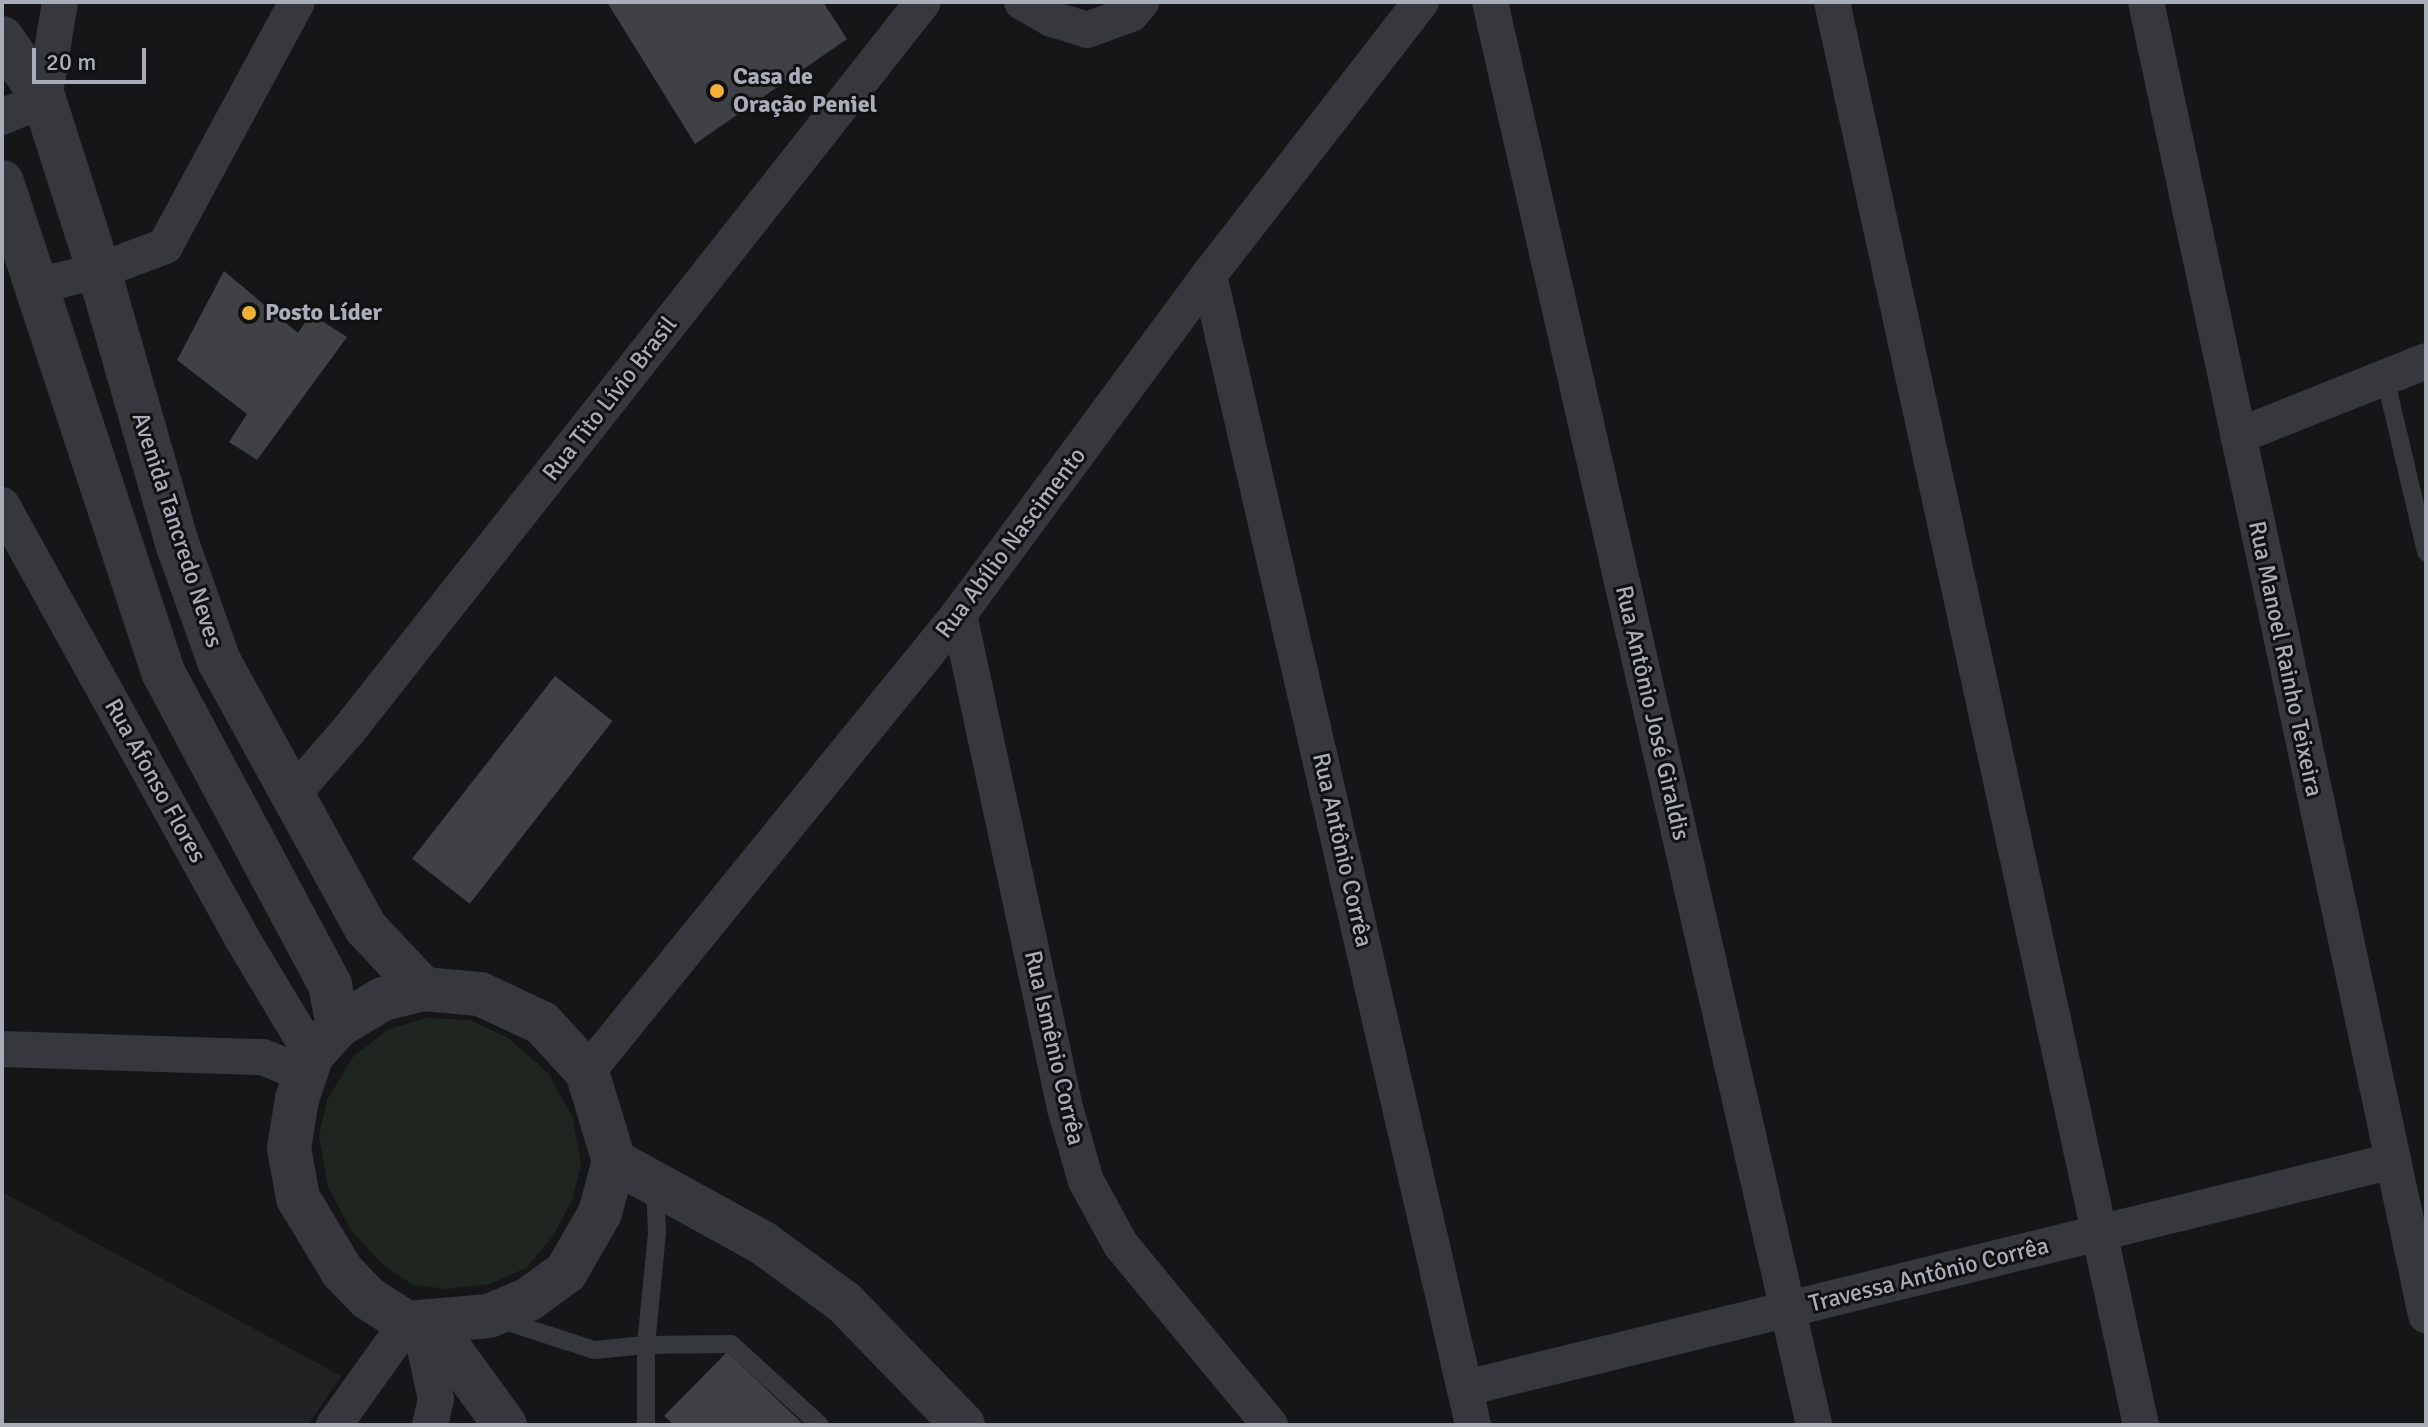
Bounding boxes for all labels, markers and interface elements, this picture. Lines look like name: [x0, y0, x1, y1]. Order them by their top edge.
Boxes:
scale bar: [36, 32, 150, 82]
text: 20 m: [46, 47, 96, 77]
place label: Casa de Oração Peniel: [733, 63, 877, 119]
marker: Casa de Oração Peniel: [708, 82, 726, 100]
place label: Posto Líder: [265, 299, 382, 327]
marker: Posto Líder: [240, 304, 258, 322]
street label: Rua Tito Lívio Brasil: [537, 311, 683, 487]
street label: Avenida Tancredo Neves: [125, 409, 229, 651]
street label: Rua Abílio Nascimento: [930, 442, 1092, 644]
street label: Rua Manoel Rainho Teixeira: [2242, 519, 2328, 799]
street label: Rua Antônio José Giraldis: [1609, 583, 1695, 843]
street label: Rua Afonso Flores: [98, 694, 212, 868]
street label: Rua Antônio Corrêa: [1306, 750, 1378, 950]
street label: Rua Ismênio Corrêa: [1018, 948, 1090, 1148]
street label: Travessa Antônio Corrêa: [1806, 1231, 2052, 1319]

